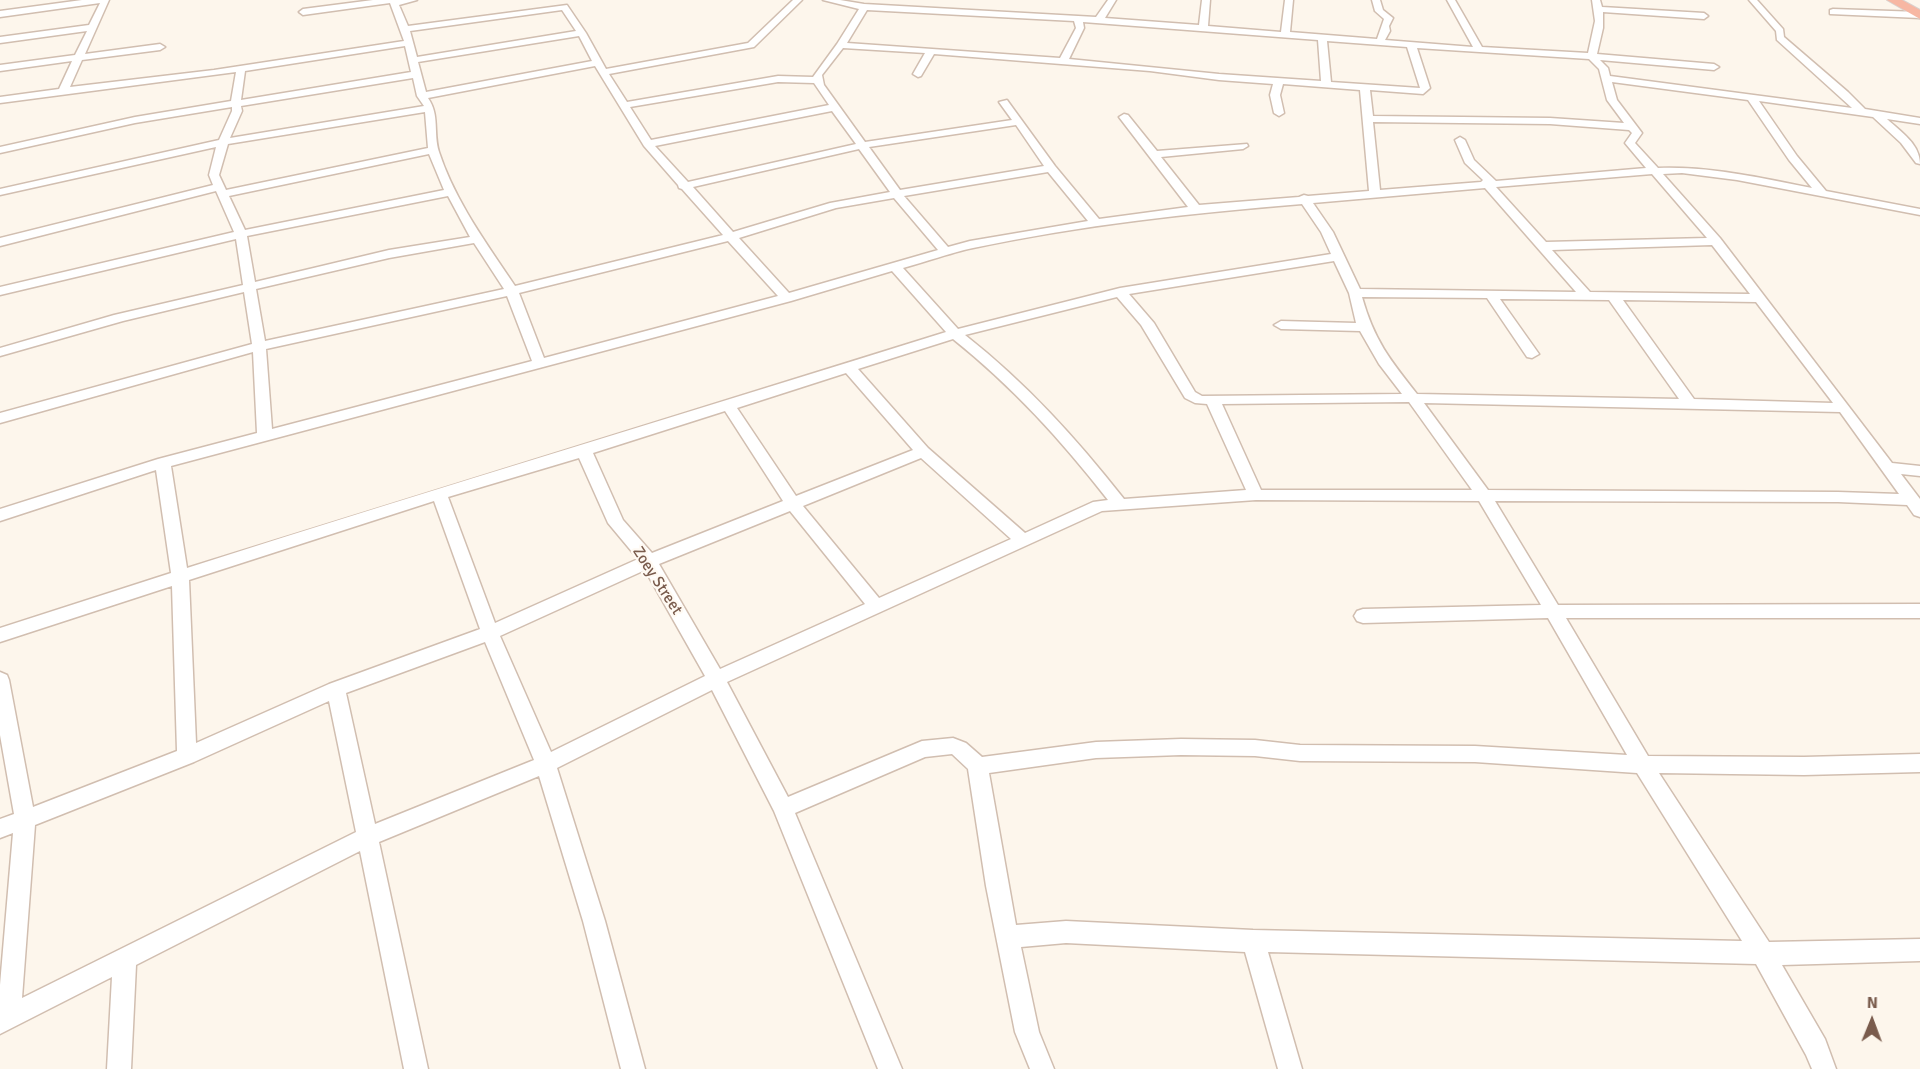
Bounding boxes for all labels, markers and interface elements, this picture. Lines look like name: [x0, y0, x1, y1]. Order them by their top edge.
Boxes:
street label: Zoey Street: [628, 543, 686, 619]
north arrow: [1842, 991, 1902, 1051]
text: N: [1867, 993, 1878, 1013]

